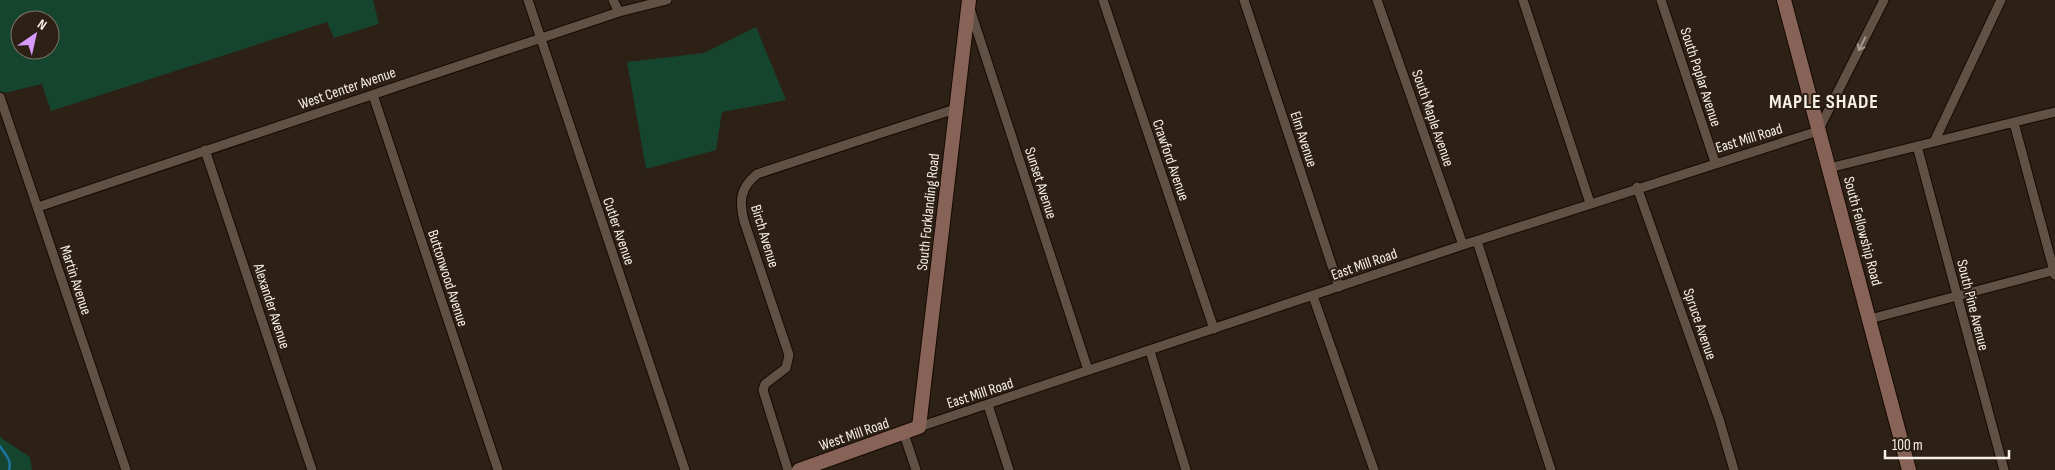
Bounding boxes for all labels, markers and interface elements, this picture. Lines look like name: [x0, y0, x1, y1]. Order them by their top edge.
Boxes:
north arrow: [10, 10, 60, 60]
text: N: [34, 15, 50, 34]
street label: South Poplar Avenue: [1676, 25, 1725, 129]
one-way arrow: [1857, 36, 1867, 51]
street label: West Center Avenue: [296, 63, 398, 114]
street label: South Maple Avenue: [1407, 67, 1458, 169]
district label: MAPLE SHADE: [1769, 90, 1879, 114]
street label: Elm Avenue: [1286, 109, 1321, 170]
street label: Crawford Avenue: [1148, 117, 1193, 203]
street label: East Mill Road: [1714, 119, 1785, 158]
street label: Sunset Avenue: [1020, 145, 1061, 221]
street label: South Forklanding Road: [913, 152, 944, 272]
street label: South Fellowship Road: [1839, 175, 1886, 288]
street label: Cutler Avenue: [598, 195, 639, 267]
street label: Birch Avenue: [746, 202, 783, 270]
street label: Buttonwood Avenue: [423, 227, 472, 329]
street label: Martin Avenue: [55, 243, 96, 317]
street label: East Mill Road: [1329, 244, 1400, 285]
street label: South Pine Avenue: [1952, 258, 1993, 353]
street label: Alexander Avenue: [248, 260, 294, 351]
street label: Spruce Avenue: [1678, 286, 1721, 362]
street label: East Mill Road: [945, 374, 1016, 413]
street label: West Mill Road: [817, 414, 892, 455]
scale bar: [1885, 428, 2009, 460]
text: 100 m: [1892, 436, 1923, 455]

